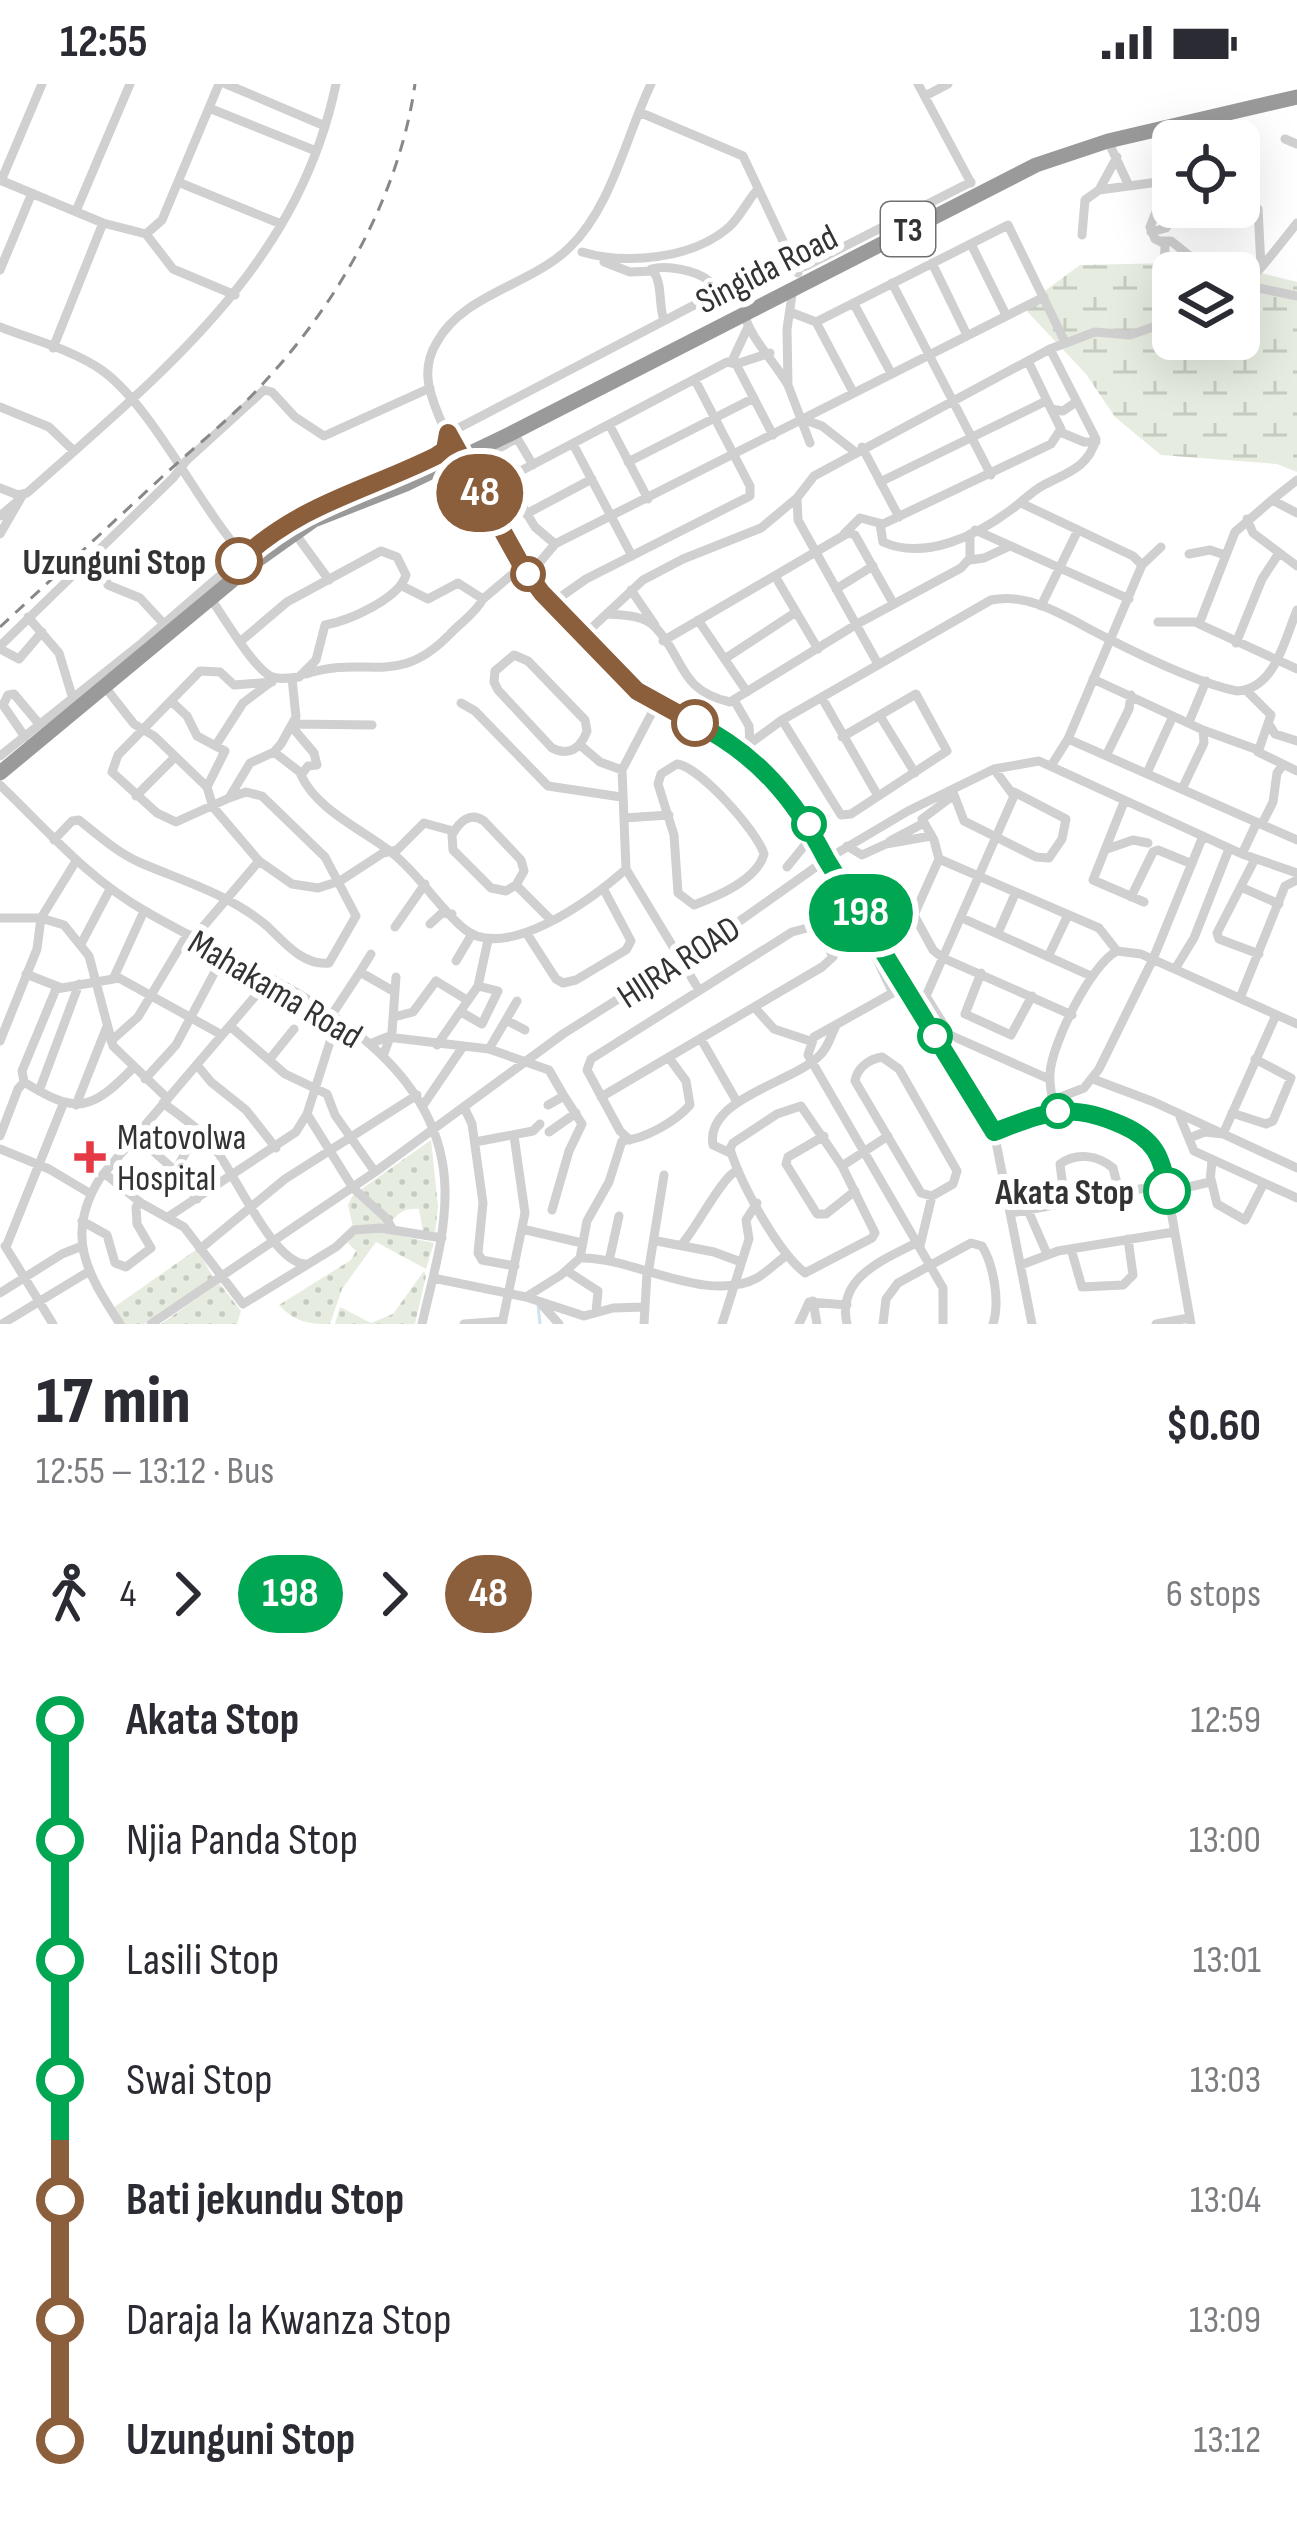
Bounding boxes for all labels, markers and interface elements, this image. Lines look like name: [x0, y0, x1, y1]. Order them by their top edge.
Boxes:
text: 12:55: [60, 15, 147, 70]
map controls: [1152, 120, 1260, 360]
button: locate: [1152, 120, 1260, 228]
road number: T3: [881, 202, 935, 256]
street label: Singida Road: [689, 216, 845, 324]
button: layers: [1152, 252, 1260, 360]
line badge: 48: [426, 454, 534, 532]
text: 48: [460, 467, 500, 518]
marker: Uzunguni Stop: [217, 539, 261, 583]
place label: Uzunguni Stop: [23, 542, 206, 585]
unlabelled marker: [512, 558, 544, 590]
unlabelled marker: [673, 701, 717, 745]
unlabelled marker: [793, 808, 825, 840]
line badge: 198: [792, 874, 930, 952]
text: 198: [833, 887, 889, 938]
street label: HIJRA ROAD: [610, 908, 749, 1019]
street label: Mahakama Road: [180, 922, 369, 1059]
unlabelled marker: [919, 1020, 951, 1052]
unlabelled marker: [1042, 1095, 1074, 1127]
place label: Matovolwa Hospital: [117, 1117, 246, 1201]
marker: Matovolwa Hospital: [74, 1141, 106, 1173]
marker: Akata Stop: [1145, 1169, 1189, 1213]
place label: Akata Stop: [994, 1172, 1134, 1215]
text: 17 min: [36, 1363, 191, 1442]
text: $0.60: [1166, 1399, 1261, 1454]
text: 12:55 – 13:12 · Bus: [36, 1448, 274, 1495]
icon: walk: [36, 1561, 102, 1627]
icon: forward: [154, 1561, 220, 1627]
icon: forward: [361, 1561, 427, 1627]
text: 198: [262, 1568, 319, 1619]
text: 48: [469, 1568, 508, 1619]
text: 4: [120, 1571, 136, 1618]
text: 6 stops: [1166, 1571, 1261, 1618]
text: Akata Stop: [126, 1693, 299, 1748]
text: 12:59: [1191, 1697, 1261, 1744]
text: Njia Panda Stop: [126, 1813, 358, 1868]
text: 13:00: [1189, 1817, 1261, 1864]
text: Lasili Stop: [126, 1933, 279, 1988]
text: 13:01: [1193, 1937, 1261, 1984]
text: Swai Stop: [126, 2053, 273, 2108]
text: 13:03: [1190, 2057, 1261, 2104]
text: Bati jekundu Stop: [126, 2173, 404, 2228]
text: 13:04: [1190, 2177, 1261, 2224]
text: Daraja la Kwanza Stop: [126, 2293, 452, 2348]
text: 13:09: [1189, 2297, 1261, 2344]
text: Uzunguni Stop: [126, 2413, 355, 2468]
text: 13:12: [1193, 2417, 1261, 2464]

